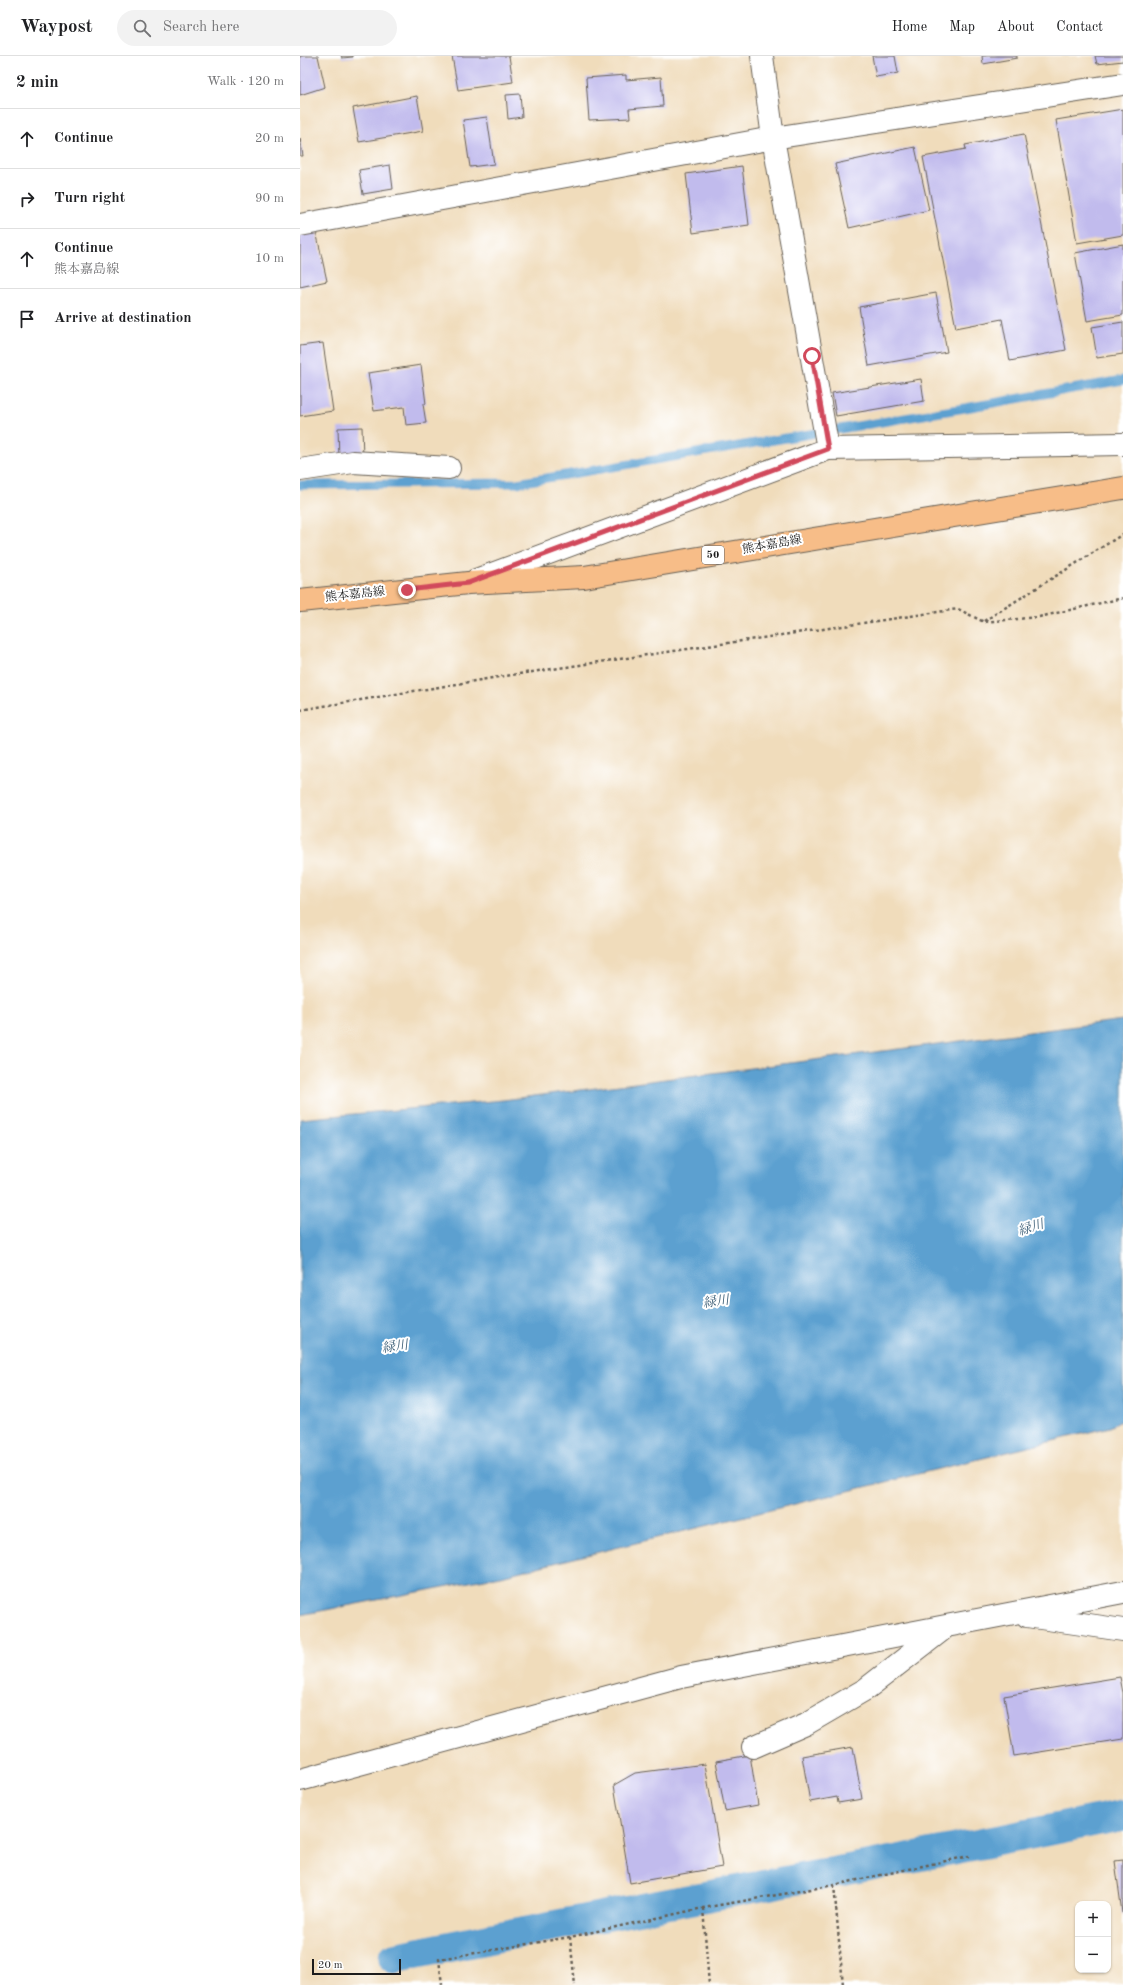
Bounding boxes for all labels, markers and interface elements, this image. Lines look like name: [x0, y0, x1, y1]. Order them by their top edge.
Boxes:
search box: [117, 10, 397, 46]
icon: search: [131, 17, 153, 39]
text: Waypost: [20, 18, 93, 37]
text: Search here: [163, 20, 239, 35]
text: Home: [892, 20, 927, 34]
text: Map: [949, 20, 975, 34]
text: About: [997, 20, 1034, 34]
text: Contact: [1056, 20, 1103, 34]
text: 2 min: [16, 74, 59, 91]
text: Walk · 120 m: [207, 75, 284, 88]
icon: ahead: [16, 128, 38, 150]
text: Continue: [54, 131, 113, 146]
text: 20 m: [255, 132, 284, 145]
icon: right: [16, 188, 38, 210]
text: Turn right: [54, 191, 125, 206]
text: 90 m: [255, 192, 284, 205]
text: Continue: [54, 241, 113, 256]
icon: ahead: [16, 248, 38, 270]
text: 10 m: [255, 252, 284, 265]
text: 熊本嘉島線: [54, 263, 119, 276]
icon: arrive: [16, 308, 38, 330]
text: Arrive at destination: [54, 311, 192, 326]
route start: [803, 347, 821, 365]
street label: 熊本嘉島線: [741, 532, 803, 556]
road number: 50: [702, 546, 724, 564]
route end: [398, 581, 416, 599]
street label: 熊本嘉島線: [324, 584, 385, 604]
water label: 緑川: [1016, 1216, 1047, 1238]
water label: 緑川: [702, 1292, 732, 1310]
water label: 緑川: [381, 1337, 411, 1355]
map controls: [1075, 1901, 1111, 1973]
button: +: [1075, 1901, 1111, 1937]
button: −: [1075, 1937, 1111, 1973]
scale bar: [312, 1957, 401, 1976]
text: 20 m: [318, 1960, 343, 1971]

